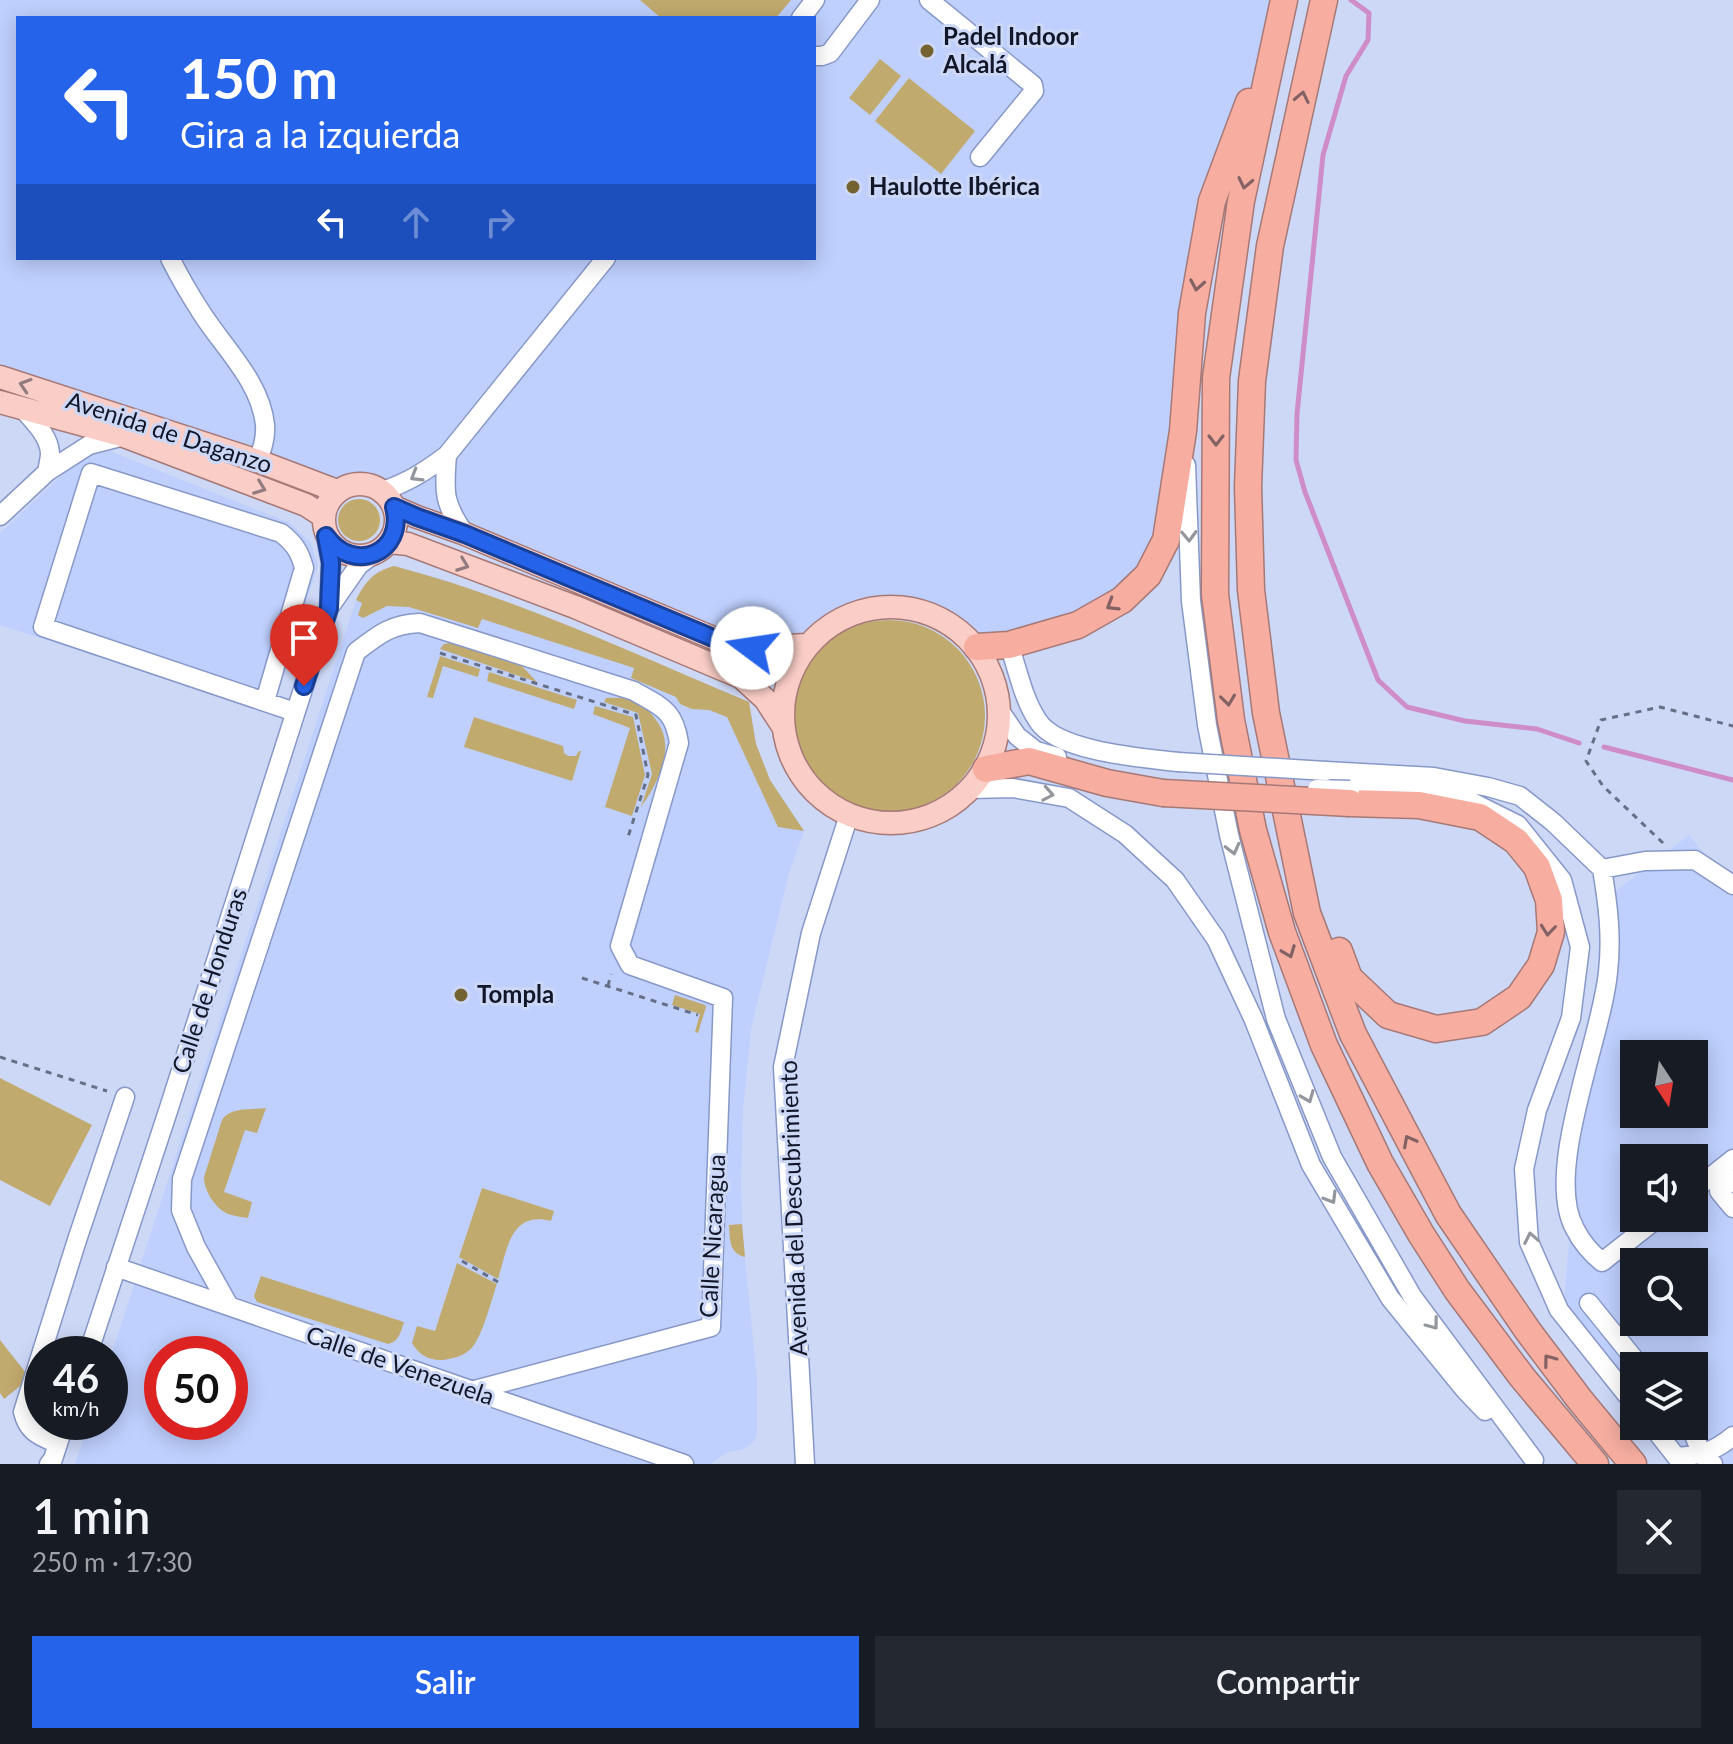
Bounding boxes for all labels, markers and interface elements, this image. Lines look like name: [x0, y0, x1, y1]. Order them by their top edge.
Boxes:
place label: Padel Indoor Alcalá: [942, 21, 1079, 78]
marker: Padel Indoor Alcalá: [918, 42, 936, 60]
text: 150 m: [180, 44, 338, 111]
icon: left: [48, 48, 152, 152]
one-way arrow: [1293, 91, 1310, 104]
text: Gira a la izquierda: [180, 112, 460, 156]
place label: Haulotte Ibérica: [869, 171, 1040, 200]
one-way arrow: [1237, 175, 1254, 189]
marker: Haulotte Ibérica: [844, 178, 862, 196]
icon: left: [310, 200, 354, 244]
icon: ahead: [394, 200, 438, 244]
icon: right: [478, 200, 522, 244]
one-way arrow: [1189, 278, 1206, 292]
one-way arrow: [19, 378, 32, 394]
street label: Avenida de Daganzo: [63, 385, 276, 479]
one-way arrow: [1207, 434, 1224, 447]
one-way arrow: [410, 467, 425, 482]
one-way arrow: [252, 478, 266, 494]
one-way arrow: [1181, 530, 1198, 543]
one-way arrow: [455, 555, 469, 572]
one-way arrow: [1106, 596, 1121, 611]
pin: [270, 604, 338, 686]
position arrow: [710, 606, 794, 690]
icon: arrive: [282, 616, 326, 660]
one-way arrow: [1220, 694, 1237, 707]
one-way arrow: [1041, 785, 1055, 802]
one-way arrow: [1223, 841, 1240, 855]
street label: Calle de Honduras: [165, 884, 252, 1077]
one-way arrow: [1540, 924, 1557, 937]
one-way arrow: [1279, 944, 1296, 958]
place label: Tompla: [477, 979, 554, 1008]
marker: Tompla: [452, 986, 470, 1004]
north arrow: [1620, 1040, 1708, 1128]
map controls: [1620, 1040, 1708, 1440]
street label: Avenida del Descubrimiento: [773, 1060, 812, 1357]
one-way arrow: [1298, 1089, 1315, 1103]
one-way arrow: [1404, 1135, 1419, 1149]
button: sound: [1620, 1144, 1708, 1232]
street label: Calle Nicaragua: [693, 1153, 730, 1318]
one-way arrow: [1321, 1189, 1337, 1204]
one-way arrow: [1523, 1231, 1540, 1245]
button: search: [1620, 1248, 1708, 1336]
one-way arrow: [1423, 1315, 1438, 1330]
street label: Calle de Venezuela: [303, 1319, 498, 1410]
speed limit sign: 50: [144, 1336, 248, 1440]
button: layers: [1620, 1352, 1708, 1440]
text: 46: [53, 1354, 99, 1402]
one-way arrow: [1545, 1354, 1559, 1369]
text: km/h: [53, 1396, 99, 1420]
text: 1 min: [32, 1487, 150, 1544]
button: close: [1617, 1490, 1701, 1574]
text: 250 m · 17:30: [32, 1546, 192, 1578]
button: Salir: [32, 1636, 859, 1728]
button: Compartir: [875, 1636, 1701, 1728]

